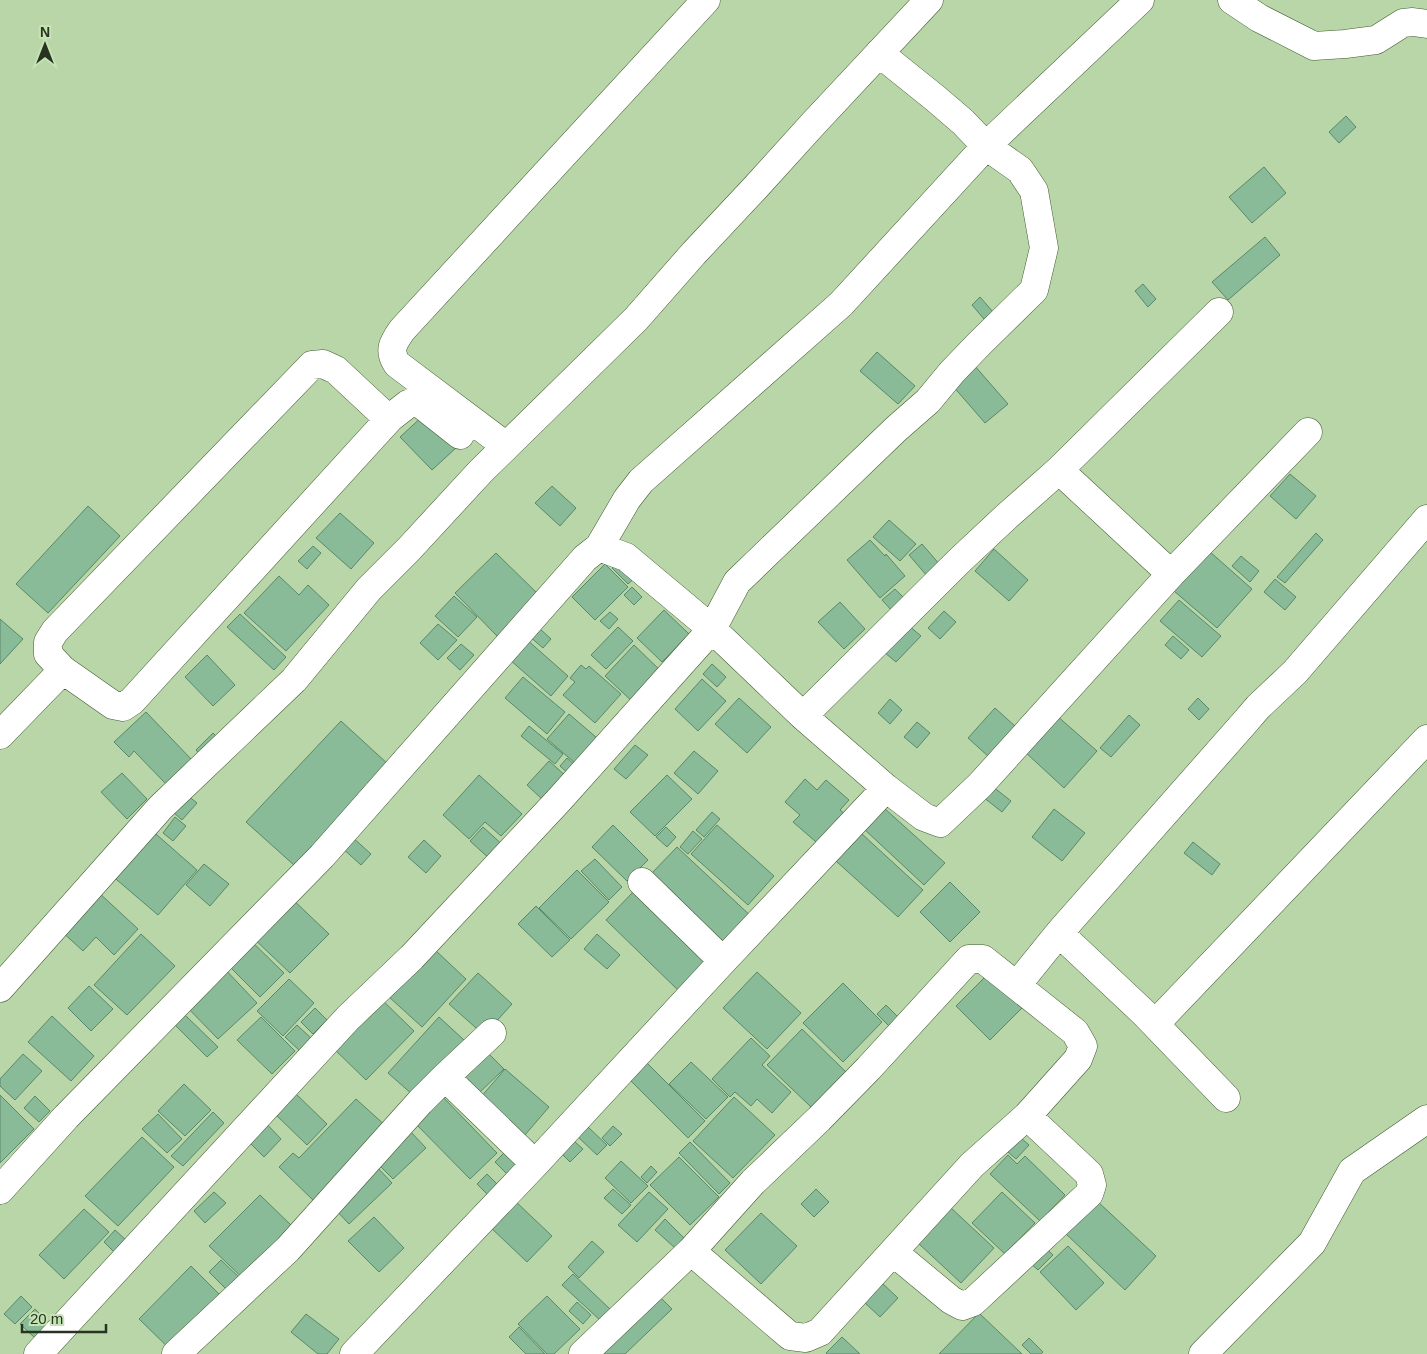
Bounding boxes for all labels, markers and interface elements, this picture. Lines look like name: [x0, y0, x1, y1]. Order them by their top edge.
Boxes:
north arrow: [20, 20, 70, 70]
text: N: [40, 24, 50, 40]
scale bar: [22, 1302, 106, 1334]
text: 20 m: [30, 1310, 63, 1327]

